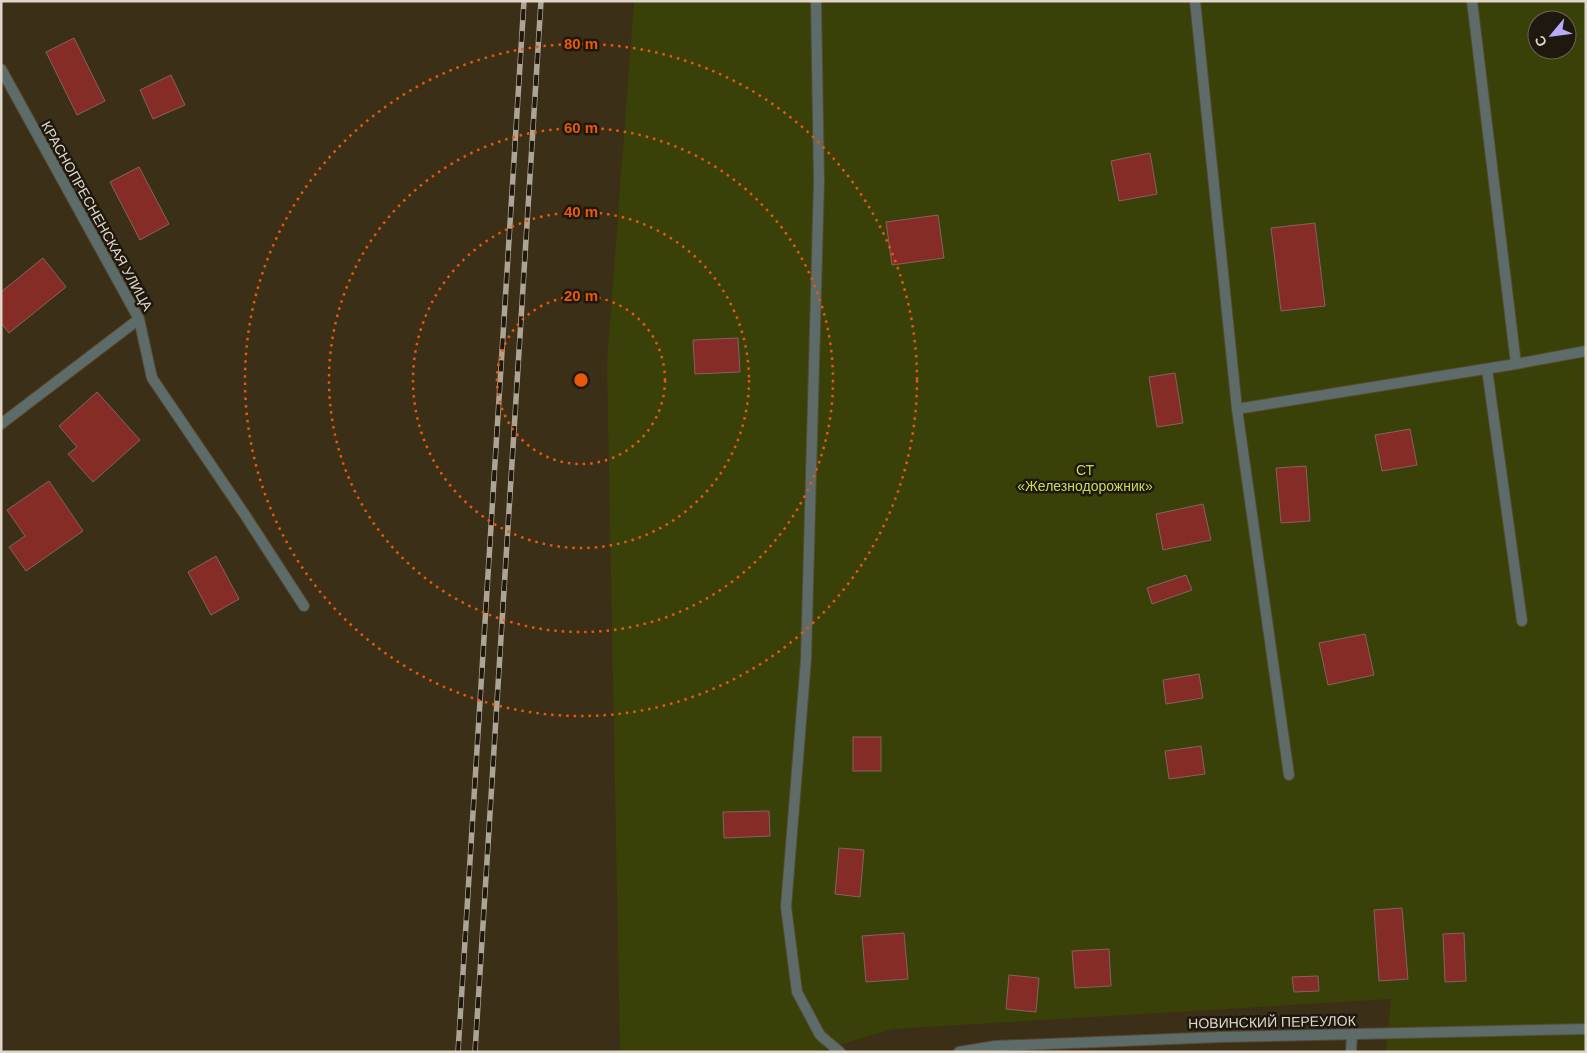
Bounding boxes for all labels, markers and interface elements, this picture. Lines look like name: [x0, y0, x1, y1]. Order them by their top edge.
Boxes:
north arrow: [1527, 10, 1577, 60]
text: С: [1531, 33, 1550, 50]
text: 80 m: [564, 35, 598, 52]
street label: КРАСНОПРЕСНЕНСКАЯ УЛИЦА: [38, 118, 156, 314]
text: 60 m: [564, 119, 598, 136]
text: 40 m: [564, 203, 598, 220]
text: 20 m: [564, 287, 598, 304]
centre of rings: [572, 371, 590, 389]
park label: СТ «Железнодорожник»: [1017, 462, 1153, 494]
street label: НОВИНСКИЙ ПЕРЕУЛОК: [1188, 1012, 1357, 1031]

